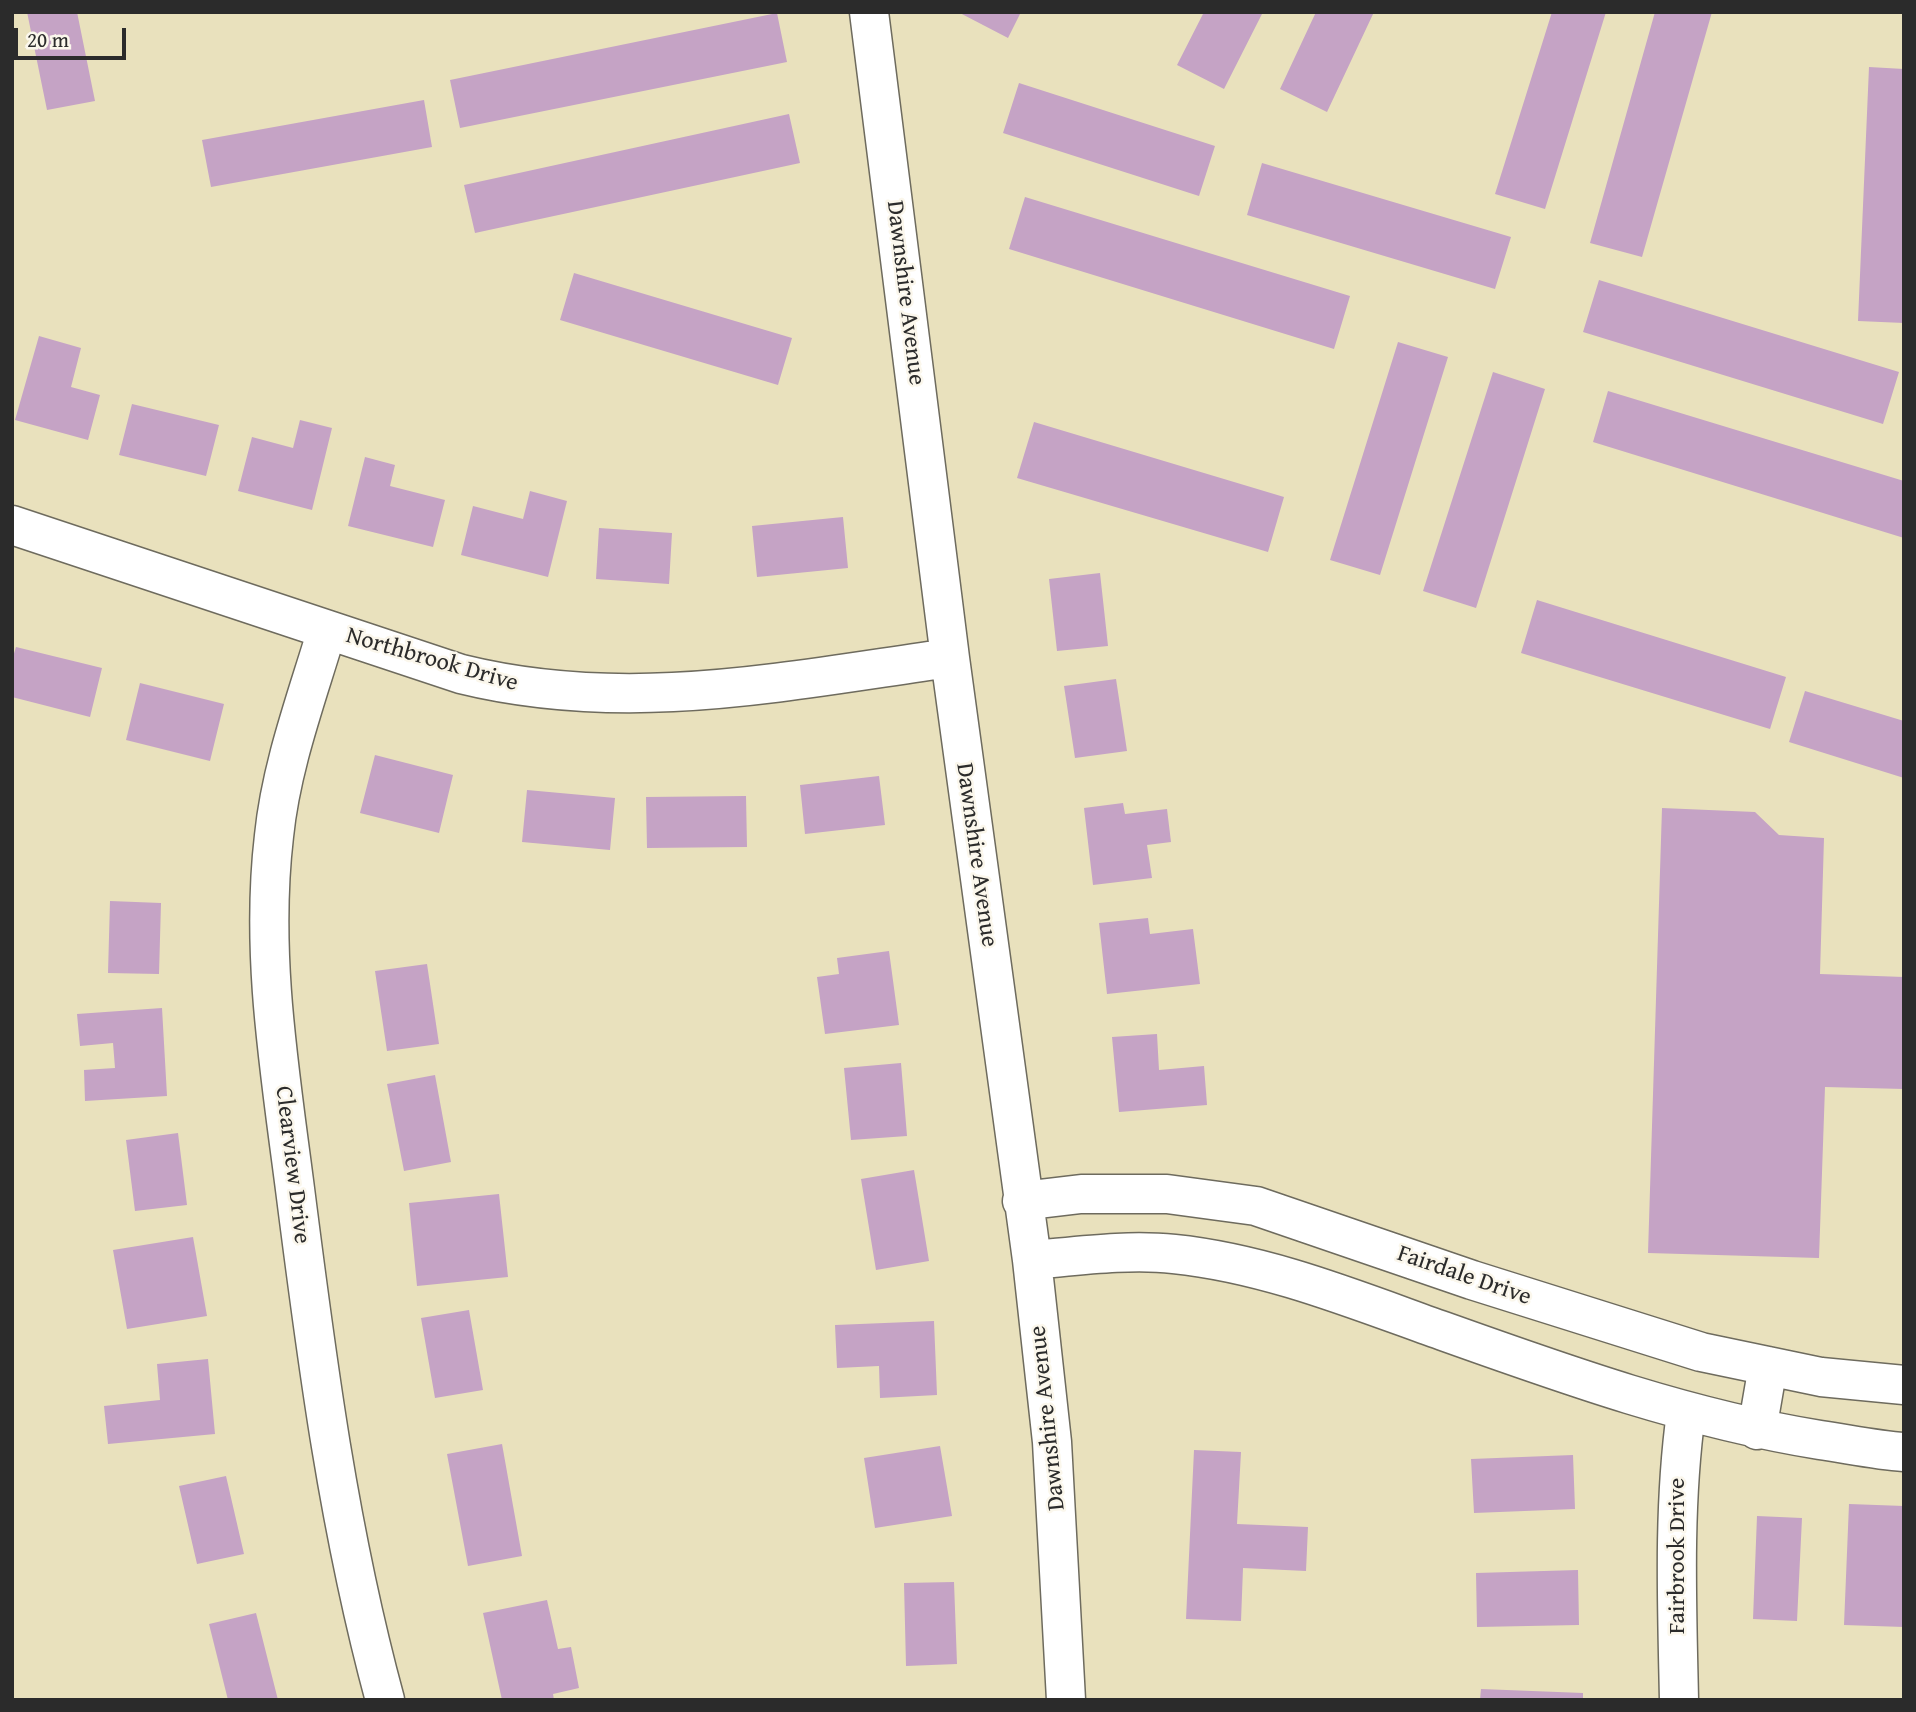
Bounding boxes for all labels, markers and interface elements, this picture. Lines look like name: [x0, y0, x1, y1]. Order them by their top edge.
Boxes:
scale bar: [18, 14, 130, 58]
text: 20 m: [27, 24, 69, 55]
street label: Dawnshire Avenue: [879, 199, 931, 387]
street label: Northbrook Drive: [343, 622, 521, 698]
street label: Dawnshire Avenue: [949, 761, 1003, 949]
street label: Clearview Drive: [268, 1085, 316, 1245]
street label: Fairdale Drive: [1393, 1240, 1535, 1312]
street label: Dawnshire Avenue: [1024, 1324, 1072, 1512]
street label: Fairbrook Drive: [1664, 1478, 1692, 1634]

